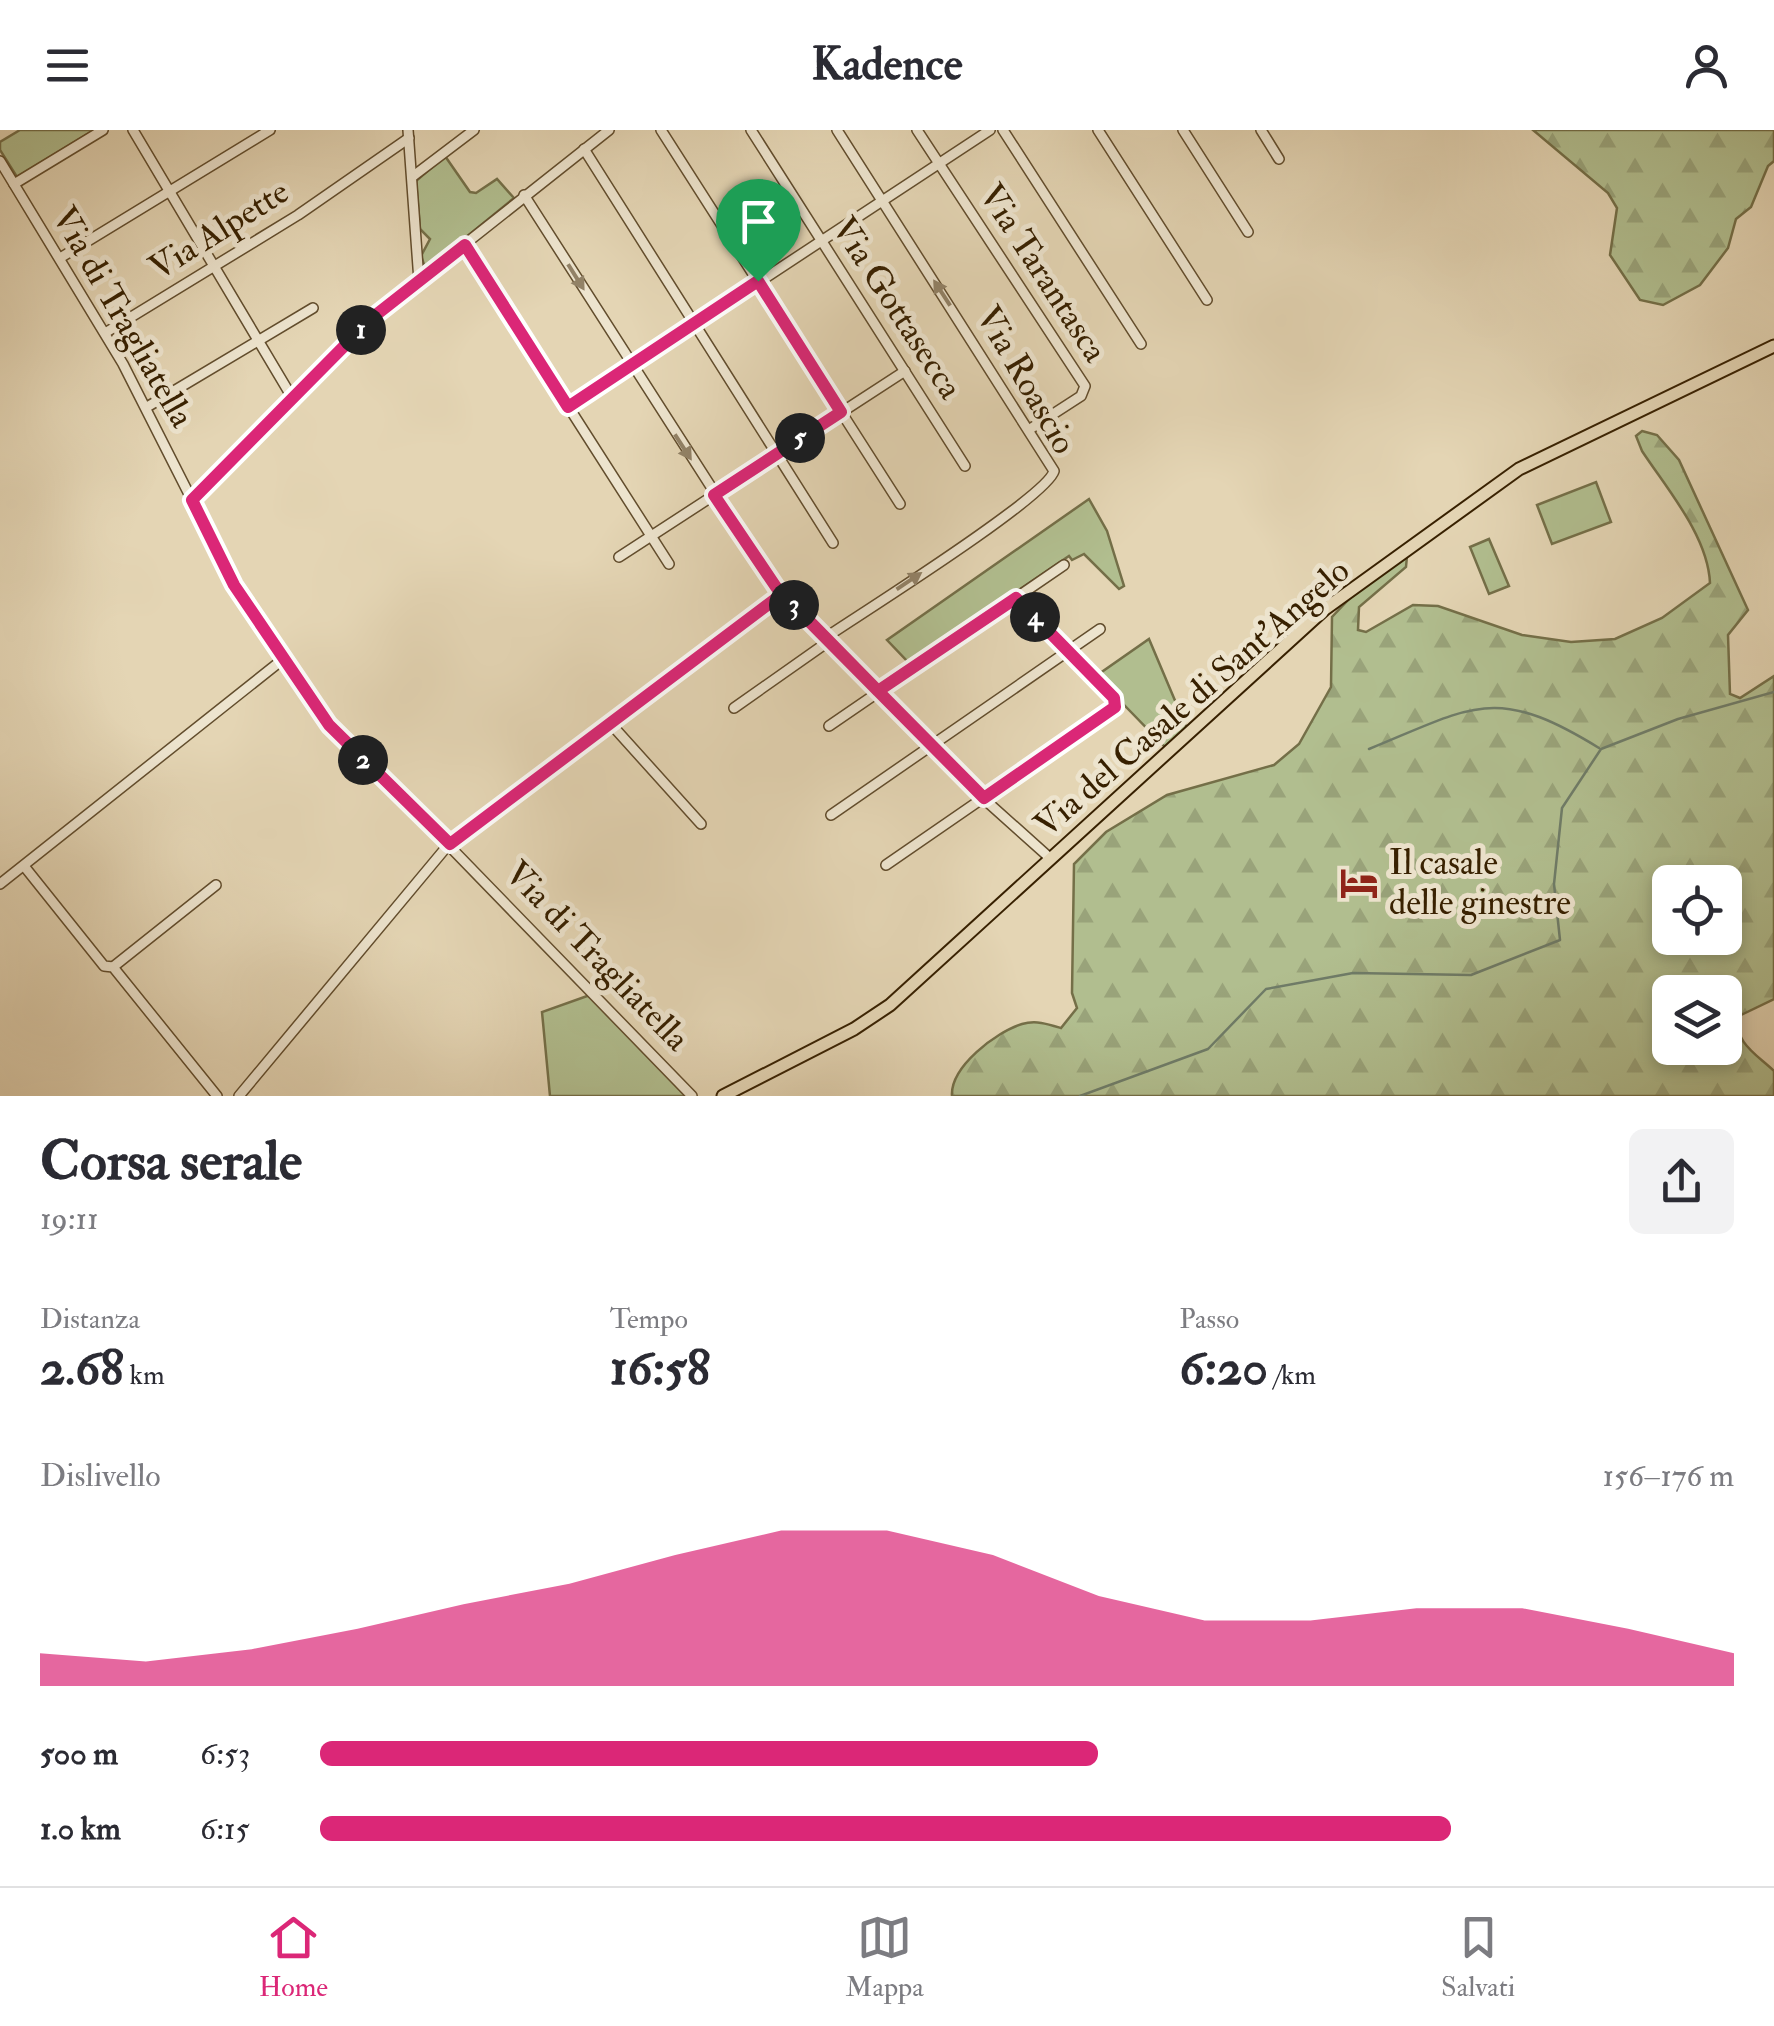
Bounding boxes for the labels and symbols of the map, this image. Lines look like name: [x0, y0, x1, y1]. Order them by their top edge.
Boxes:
street label: Via Alpette: [141, 170, 297, 290]
street label: Via Tarantasca: [969, 176, 1117, 371]
pin: [716, 179, 801, 282]
street label: Via di Tragliatella: [42, 199, 204, 436]
street label: Via Gottasecca: [822, 209, 972, 408]
one-way arrow: [567, 263, 584, 291]
one-way arrow: [933, 279, 951, 307]
street label: Via Roascio: [966, 298, 1086, 462]
pin: 1: [336, 305, 386, 355]
pin: 5: [775, 413, 825, 463]
one-way arrow: [673, 433, 691, 460]
street label: Via del Casale di Sant'Angelo: [1025, 549, 1359, 847]
one-way arrow: [896, 572, 923, 591]
pin: 3: [769, 580, 819, 630]
pin: 4: [1010, 592, 1060, 642]
pin: 2: [338, 735, 388, 785]
place label: Il casale delle ginestre: [1389, 841, 1571, 925]
street label: Via di Tragliatella: [495, 852, 699, 1061]
hotel icon: Il casale delle ginestre: [1338, 862, 1380, 904]

